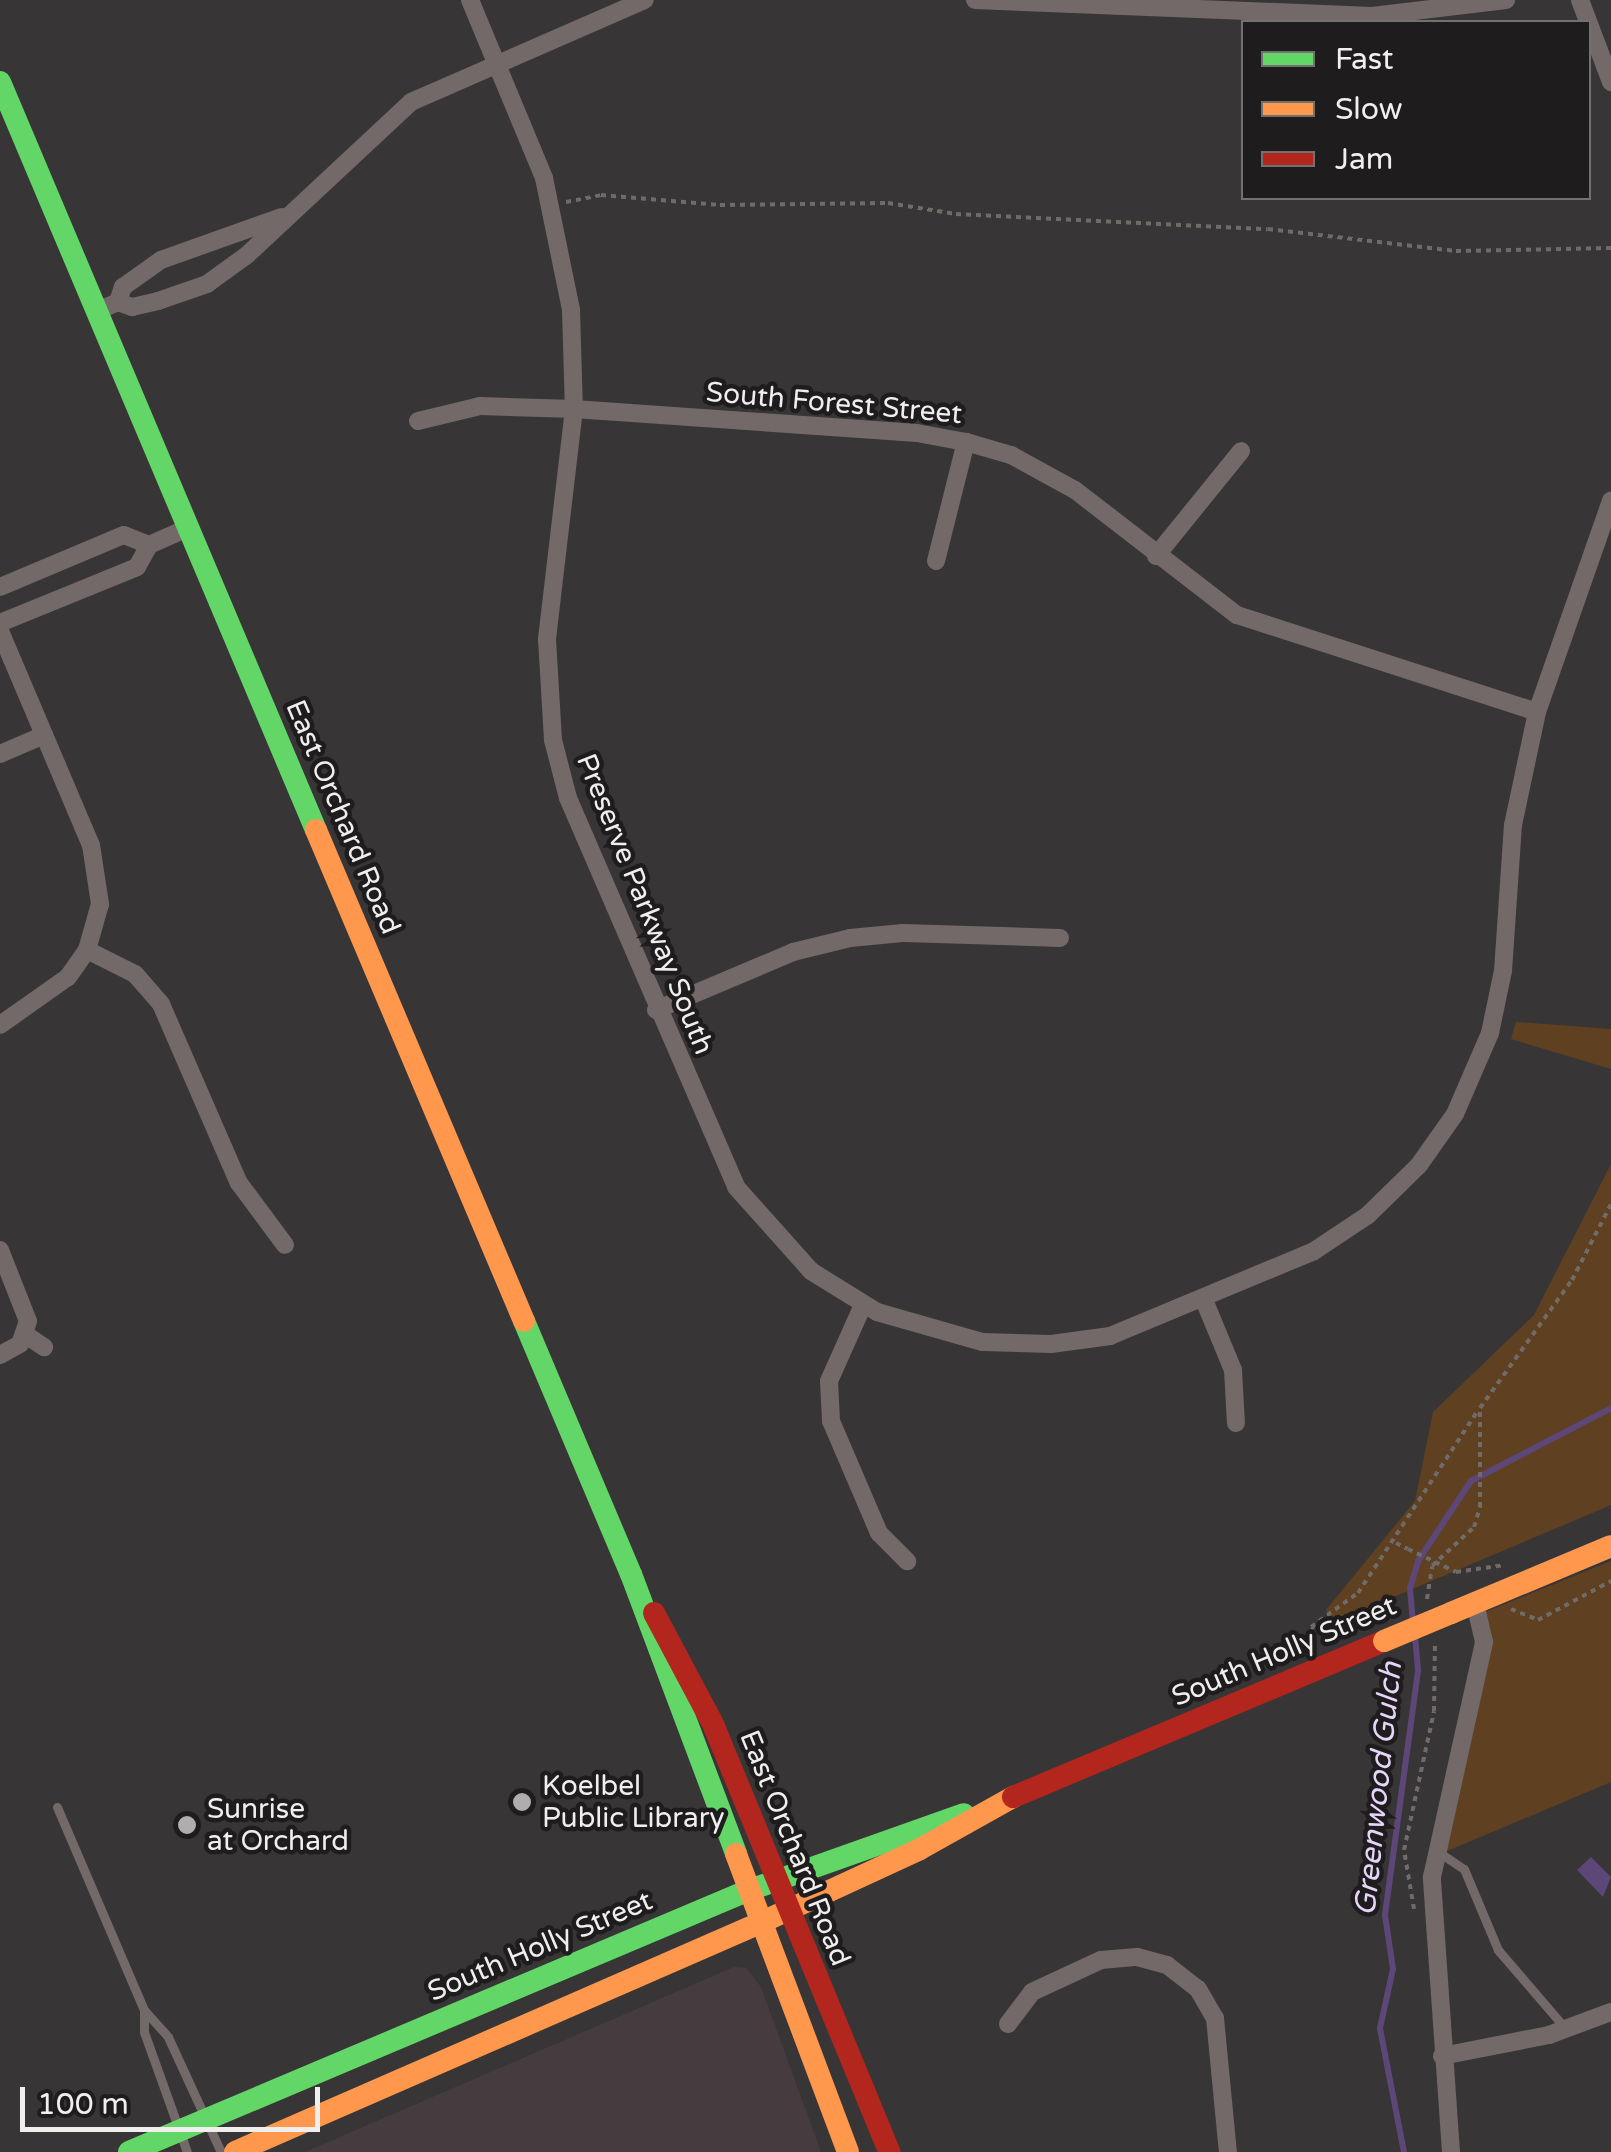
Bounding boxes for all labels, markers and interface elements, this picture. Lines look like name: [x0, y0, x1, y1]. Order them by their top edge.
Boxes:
legend: [1241, 20, 1591, 200]
text: Fast: [1335, 41, 1394, 78]
text: Slow: [1335, 91, 1403, 128]
text: Jam: [1335, 141, 1393, 178]
street label: South Forest Street: [705, 375, 963, 431]
street label: East Orchard Road: [279, 695, 407, 939]
street label: Preserve Parkway South: [569, 749, 721, 1059]
street label: South Holly Street: [1167, 1589, 1401, 1713]
water label: Greenwood Gulch: [1348, 1660, 1410, 1918]
street label: East Orchard Road: [732, 1725, 858, 1971]
place label: Koelbel Public Library: [542, 1769, 724, 1835]
marker: Koelbel Public Library: [511, 1791, 533, 1813]
place label: Sunrise at Orchard: [207, 1792, 349, 1858]
marker: Sunrise at Orchard: [176, 1814, 198, 1836]
street label: South Holly Street: [423, 1884, 657, 2008]
scale bar: [25, 2067, 325, 2129]
text: 100 m: [37, 2086, 129, 2123]

